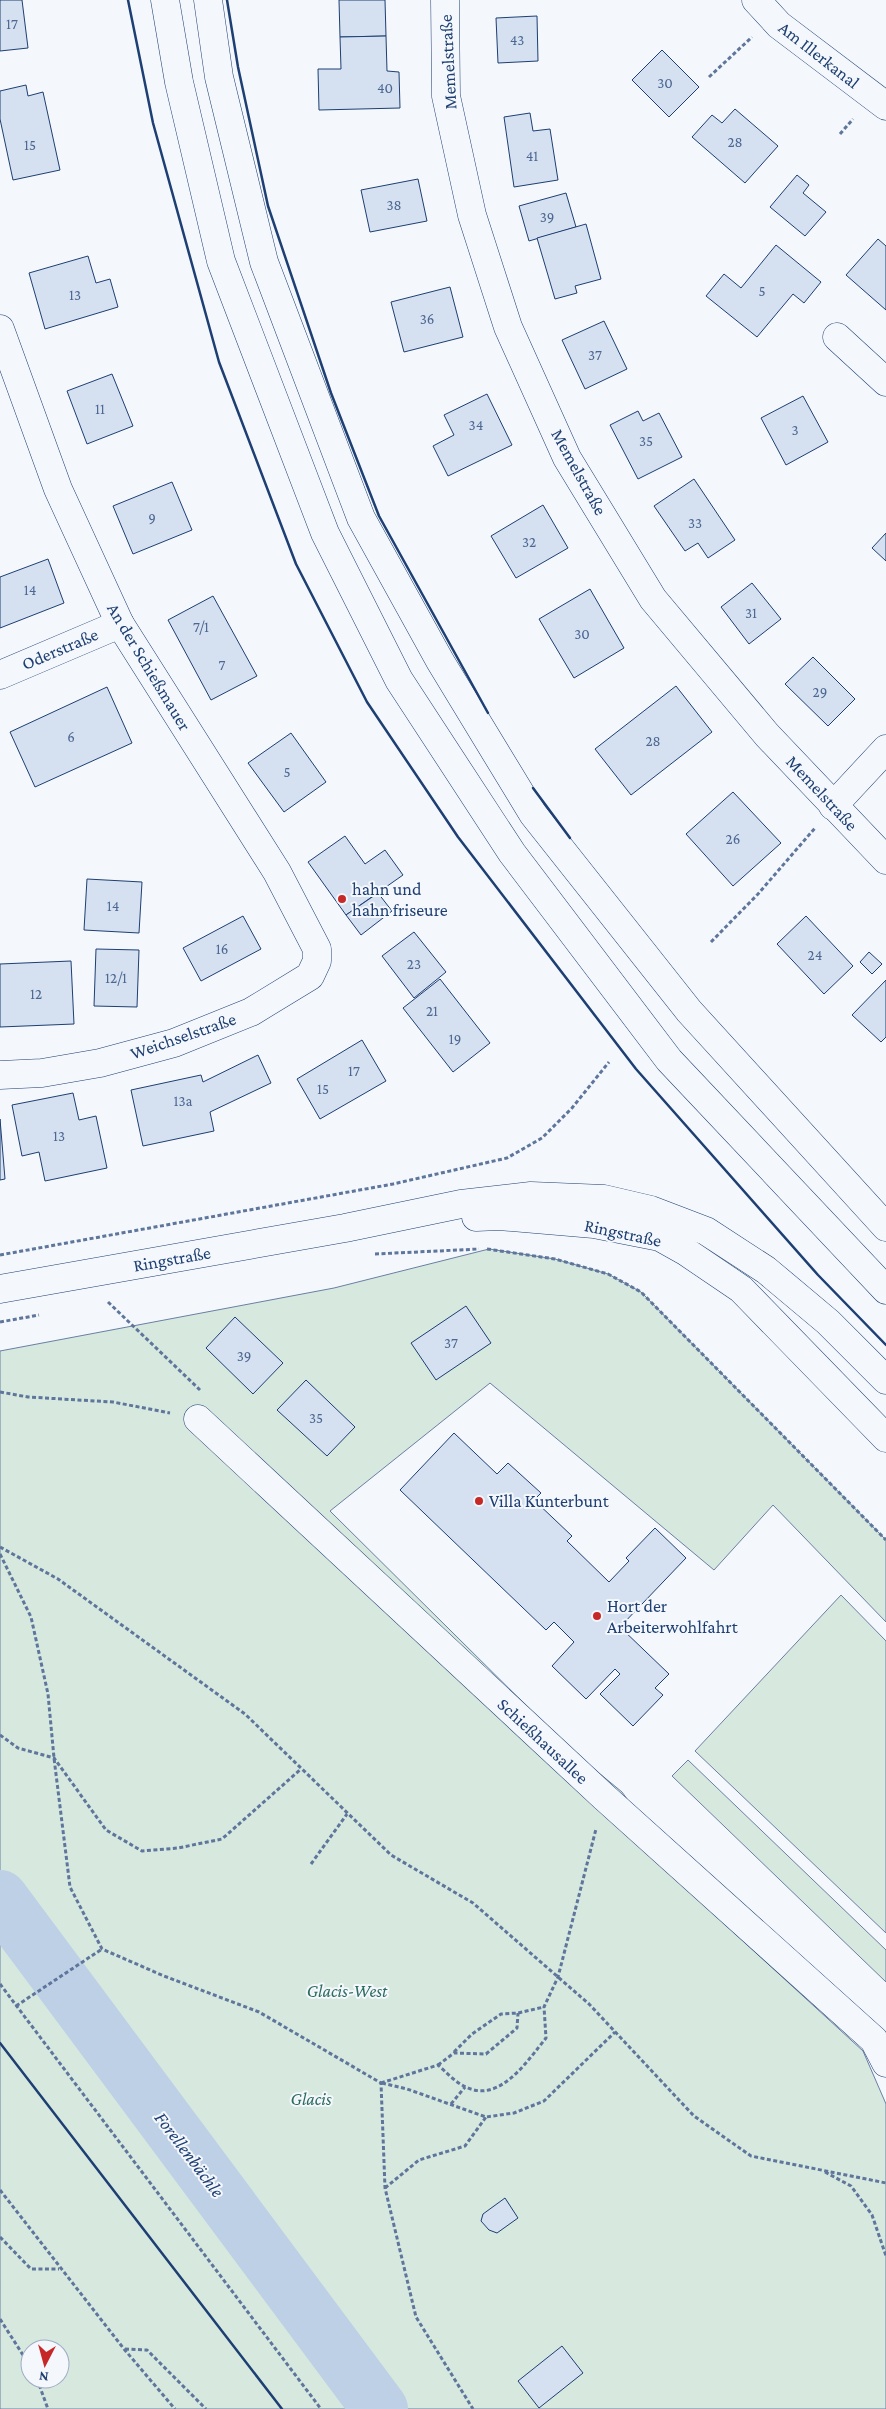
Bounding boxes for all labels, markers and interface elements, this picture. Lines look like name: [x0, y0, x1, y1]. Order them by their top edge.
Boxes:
street label: Memelstraße: [436, 14, 460, 110]
house number: 17: [6, 16, 18, 32]
street label: Am Illerkanal: [775, 17, 863, 93]
house number: 43: [510, 32, 524, 48]
house number: 30: [657, 75, 673, 91]
house number: 40: [377, 80, 393, 96]
house number: 28: [727, 134, 743, 150]
house number: 15: [24, 137, 36, 153]
house number: 41: [526, 148, 538, 164]
house number: 38: [386, 197, 402, 213]
house number: 39: [540, 209, 554, 225]
house number: 5: [758, 283, 766, 299]
house number: 13: [69, 287, 81, 303]
house number: 36: [420, 311, 434, 327]
house number: 37: [588, 347, 602, 363]
house number: 11: [95, 401, 105, 417]
house number: 34: [469, 417, 483, 433]
house number: 3: [791, 422, 799, 438]
street label: Memelstraße: [547, 425, 611, 519]
house number: 35: [639, 433, 653, 449]
house number: 9: [148, 510, 156, 526]
house number: 33: [688, 515, 702, 531]
house number: 32: [522, 534, 536, 550]
house number: 14: [24, 582, 36, 598]
street label: An der Schießmauer: [103, 600, 195, 735]
house number: 31: [745, 605, 757, 621]
house number: 7/1: [193, 619, 209, 635]
street label: Oderstraße: [19, 624, 101, 674]
house number: 30: [574, 626, 590, 642]
house number: 7: [219, 657, 226, 673]
house number: 29: [813, 684, 827, 700]
house number: 6: [67, 729, 75, 745]
house number: 28: [645, 733, 661, 749]
street label: Memelstraße: [782, 751, 862, 835]
house number: 5: [283, 764, 291, 780]
house number: 26: [726, 831, 740, 847]
place label: hahn und hahn friseure: [352, 879, 448, 920]
marker: hahn und hahn friseure: [336, 893, 348, 905]
house number: 14: [107, 898, 119, 914]
house number: 16: [216, 941, 228, 957]
house number: 24: [808, 947, 822, 963]
house number: 23: [407, 956, 421, 972]
house number: 12/1: [105, 970, 127, 986]
house number: 12: [30, 986, 42, 1002]
house number: 21: [426, 1003, 438, 1019]
street label: Weichselstraße: [128, 1009, 239, 1063]
house number: 19: [449, 1031, 461, 1047]
house number: 17: [348, 1063, 360, 1079]
house number: 15: [317, 1081, 329, 1097]
house number: 13a: [173, 1093, 193, 1109]
house number: 13: [53, 1128, 65, 1144]
street label: Ringstraße: [583, 1215, 663, 1251]
street label: Ringstraße: [132, 1242, 212, 1276]
house number: 37: [444, 1335, 458, 1351]
house number: 39: [237, 1348, 251, 1364]
house number: 35: [309, 1410, 323, 1426]
place label: Villa Kunterbunt: [489, 1491, 610, 1511]
marker: Villa Kunterbunt: [473, 1495, 485, 1507]
place label: Hort der Arbeiterwohlfahrt: [607, 1596, 739, 1637]
marker: Hort der Arbeiterwohlfahrt: [591, 1610, 603, 1622]
street label: Schießhausallee: [494, 1694, 592, 1788]
park label: Glacis-West: [307, 1981, 388, 2001]
park label: Glacis: [290, 2089, 332, 2109]
water label: Forellenbächle: [151, 2107, 229, 2201]
north arrow: [20, 2339, 70, 2389]
text: N: [38, 2368, 49, 2385]

